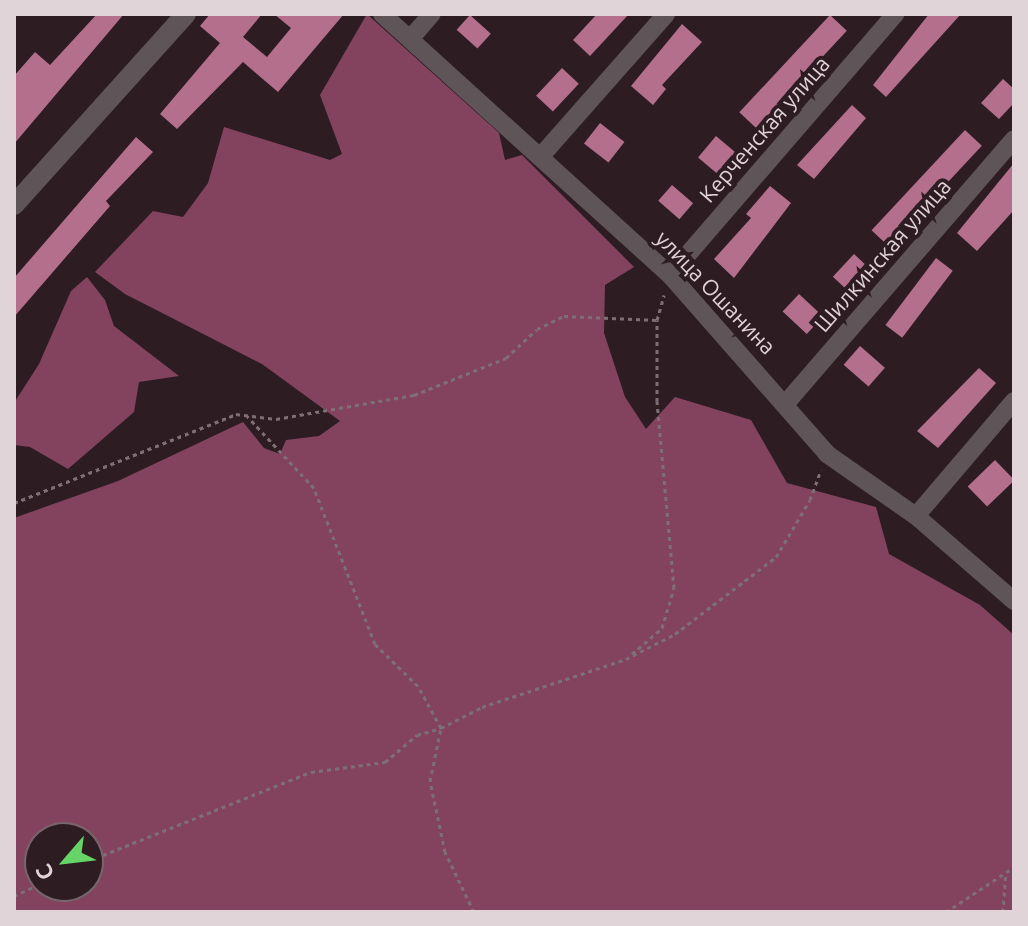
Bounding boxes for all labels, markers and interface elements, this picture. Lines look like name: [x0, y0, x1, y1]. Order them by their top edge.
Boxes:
street label: Керченская улица: [693, 51, 835, 207]
street label: Шилкинская улица: [808, 173, 956, 337]
street label: улица Ошанина: [650, 225, 782, 359]
north arrow: [24, 822, 104, 902]
text: С: [30, 860, 58, 885]

